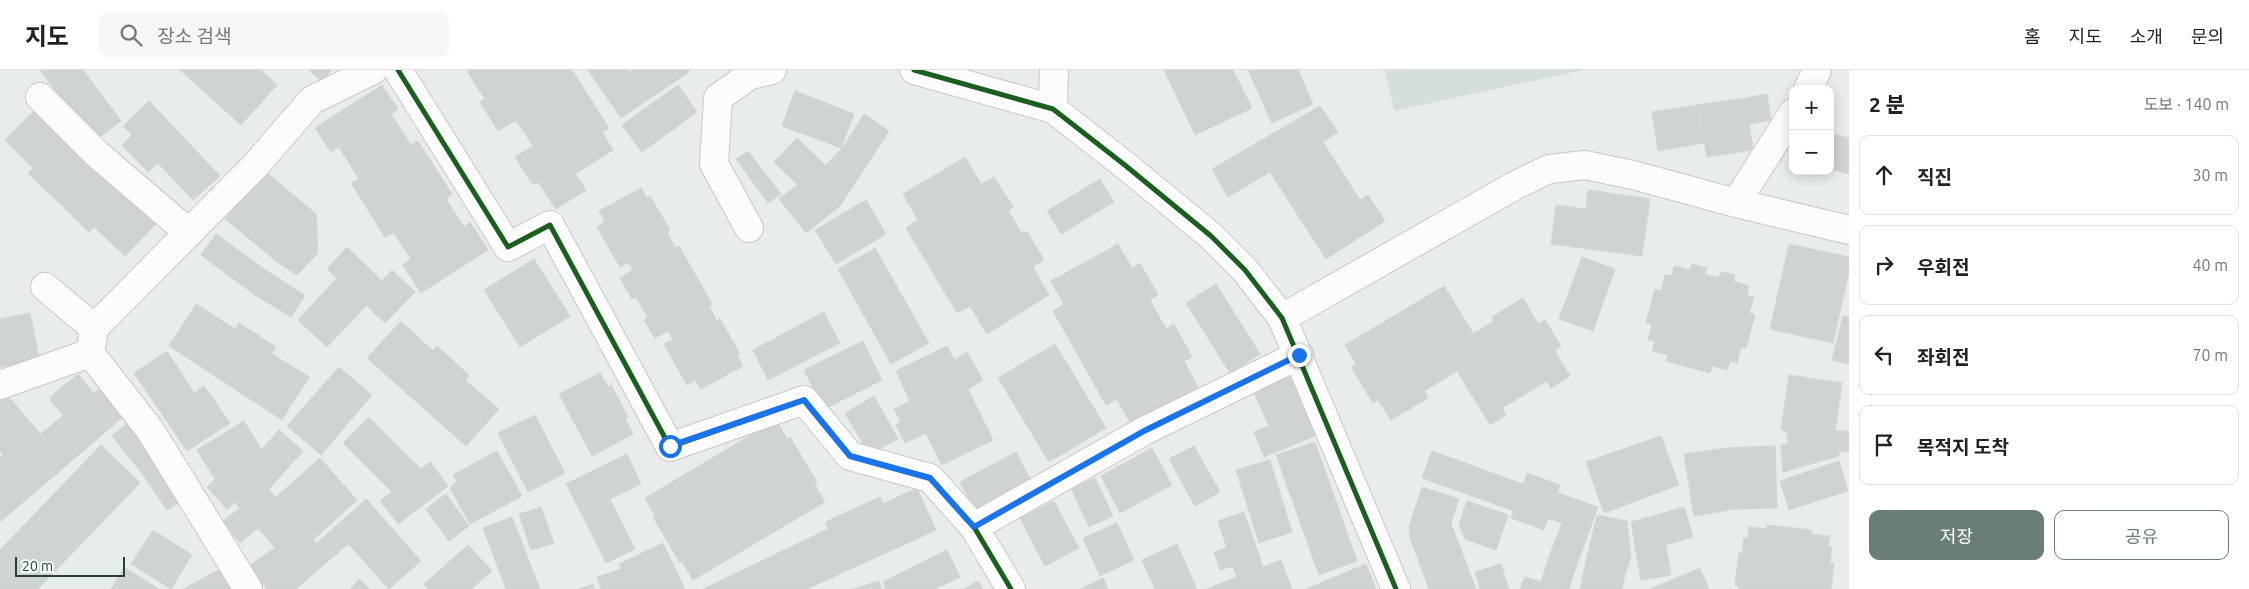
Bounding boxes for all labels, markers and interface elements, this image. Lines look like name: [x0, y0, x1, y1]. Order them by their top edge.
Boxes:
search box: [99, 12, 449, 57]
icon: search: [117, 21, 145, 49]
text: 지도: [25, 23, 69, 50]
text: 장소 검색: [157, 25, 231, 47]
text: 홈: [2024, 26, 2041, 46]
text: 지도: [2069, 26, 2102, 46]
text: 소개: [2130, 26, 2163, 46]
text: 문의: [2191, 26, 2224, 46]
map controls: [1789, 85, 1834, 175]
button: +: [1789, 85, 1834, 130]
text: 2 분: [1869, 92, 1905, 116]
text: 도보 · 140 m: [2144, 95, 2229, 113]
button: −: [1789, 130, 1834, 175]
icon: ahead: [1870, 161, 1898, 189]
text: 직진: [1917, 166, 1952, 188]
text: 30 m: [2192, 166, 2228, 184]
icon: right: [1870, 251, 1898, 279]
text: 우회전: [1917, 256, 1969, 278]
text: 40 m: [2192, 256, 2228, 274]
icon: left: [1870, 341, 1898, 369]
route end: [1288, 344, 1311, 367]
text: 좌회전: [1917, 346, 1969, 368]
text: 70 m: [2192, 346, 2228, 364]
icon: arrive: [1870, 431, 1898, 459]
route start: [659, 435, 682, 458]
text: 목적지 도착: [1917, 436, 2009, 458]
button: 저장: [1869, 510, 2044, 560]
button: 공유: [2054, 510, 2229, 560]
scale bar: [15, 554, 125, 577]
text: 20 m: [22, 558, 53, 574]

